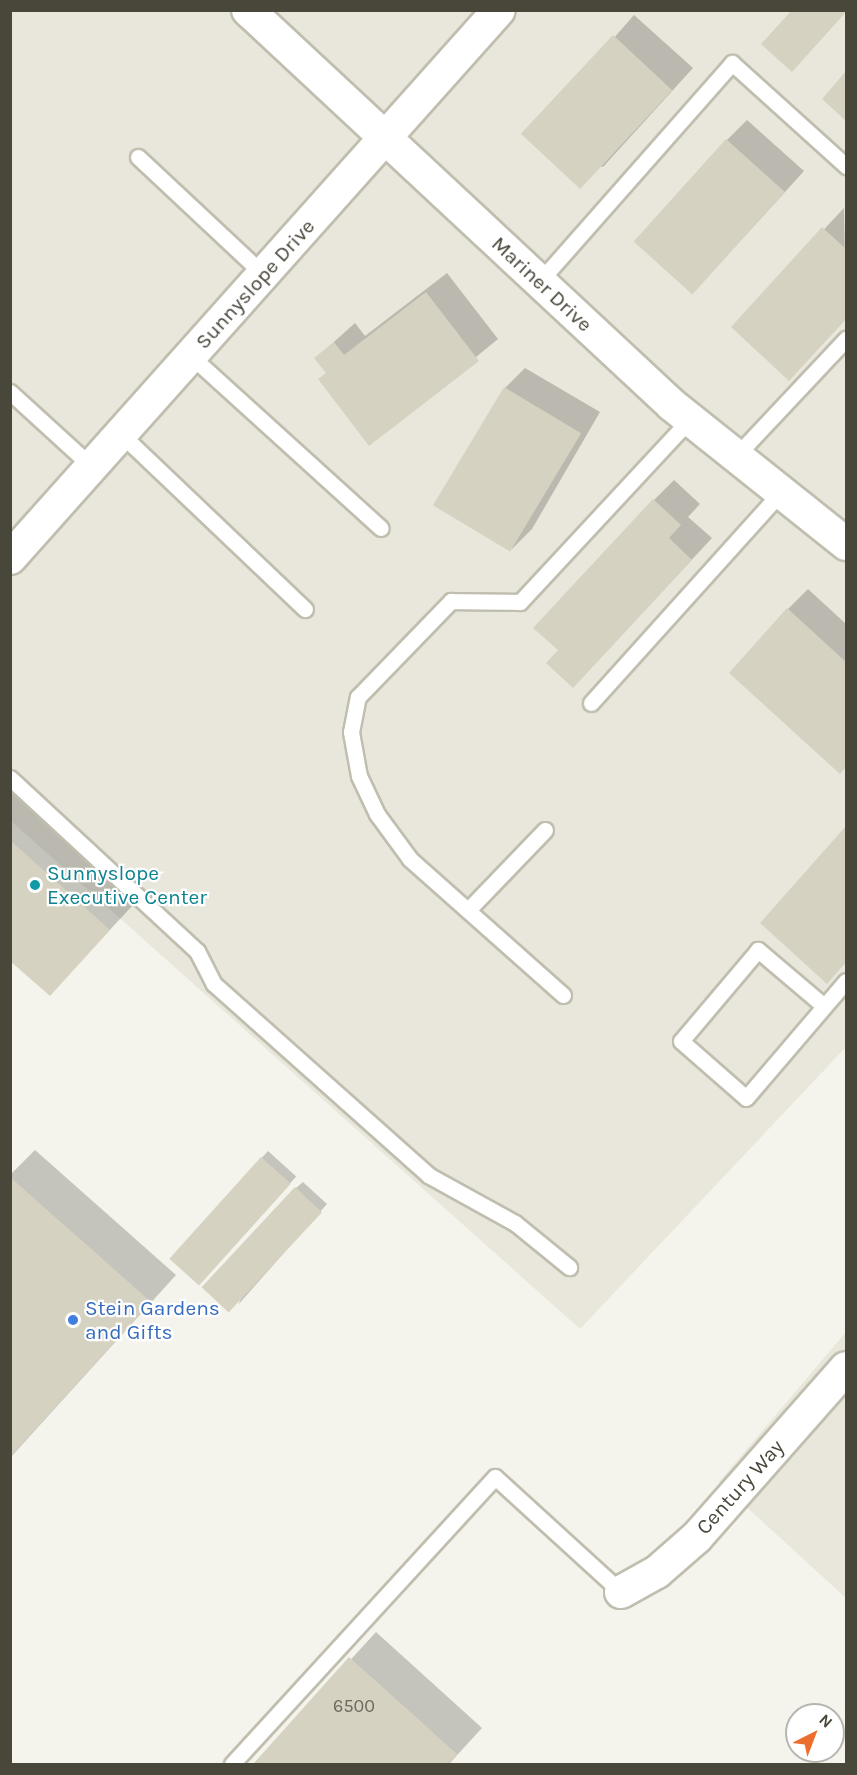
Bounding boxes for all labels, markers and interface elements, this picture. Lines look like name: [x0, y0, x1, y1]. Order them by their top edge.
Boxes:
street label: Sunnyslope Drive: [190, 214, 320, 354]
street label: Mariner Drive: [486, 231, 598, 337]
place label: Sunnyslope Executive Center: [47, 860, 207, 910]
marker: Sunnyslope Executive Center: [28, 878, 42, 892]
place label: Stein Gardens and Gifts: [85, 1295, 220, 1345]
marker: Stein Gardens and Gifts: [66, 1313, 80, 1327]
street label: Century Way: [691, 1434, 789, 1540]
house number: 6500: [333, 1695, 375, 1717]
north arrow: [785, 1703, 845, 1763]
text: N: [815, 1710, 837, 1732]

